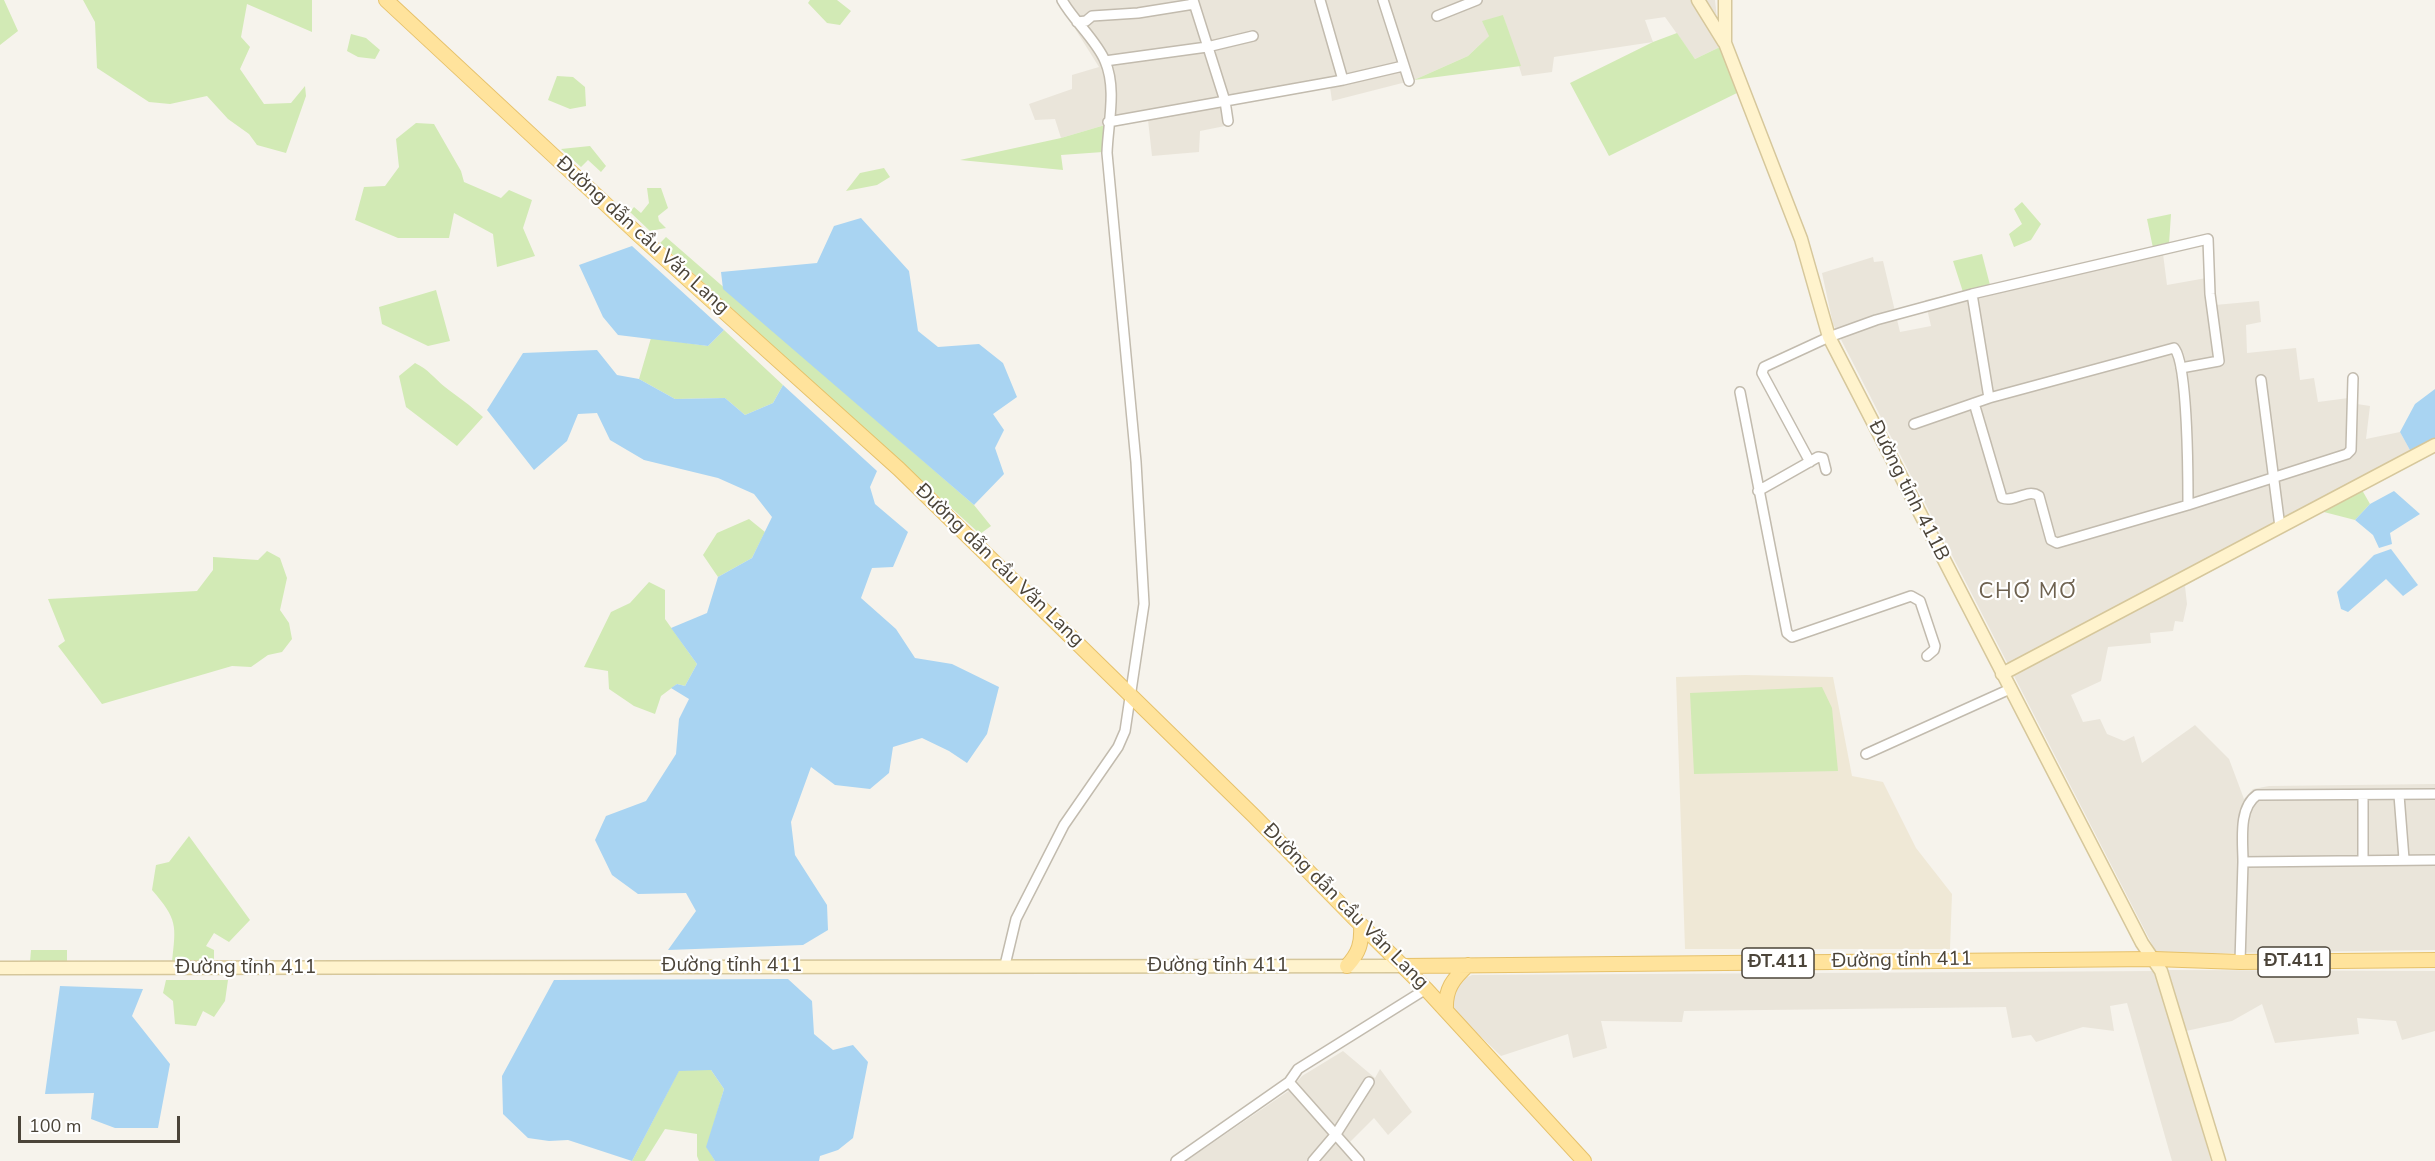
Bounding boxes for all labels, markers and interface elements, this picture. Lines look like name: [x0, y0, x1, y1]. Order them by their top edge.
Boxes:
street label: Đường dẫn cầu Văn Lang: [551, 152, 733, 320]
street label: Đường tỉnh 411B: [1862, 417, 1954, 565]
street label: Đường dẫn cầu Văn Lang: [910, 479, 1088, 653]
district label: CHỢ MƠ: [1979, 580, 2077, 606]
street label: Đường dẫn cầu Văn Lang: [1257, 819, 1433, 995]
road number: ĐT.411: [2258, 947, 2330, 977]
road number: ĐT.411: [1742, 948, 1814, 978]
street label: Đường tỉnh 411: [1831, 948, 1973, 974]
street label: Đường tỉnh 411: [662, 954, 802, 978]
street label: Đường tỉnh 411: [1148, 954, 1288, 978]
street label: Đường tỉnh 411: [176, 956, 316, 980]
scale bar: [21, 1104, 183, 1142]
text: 100 m: [29, 1114, 81, 1138]

